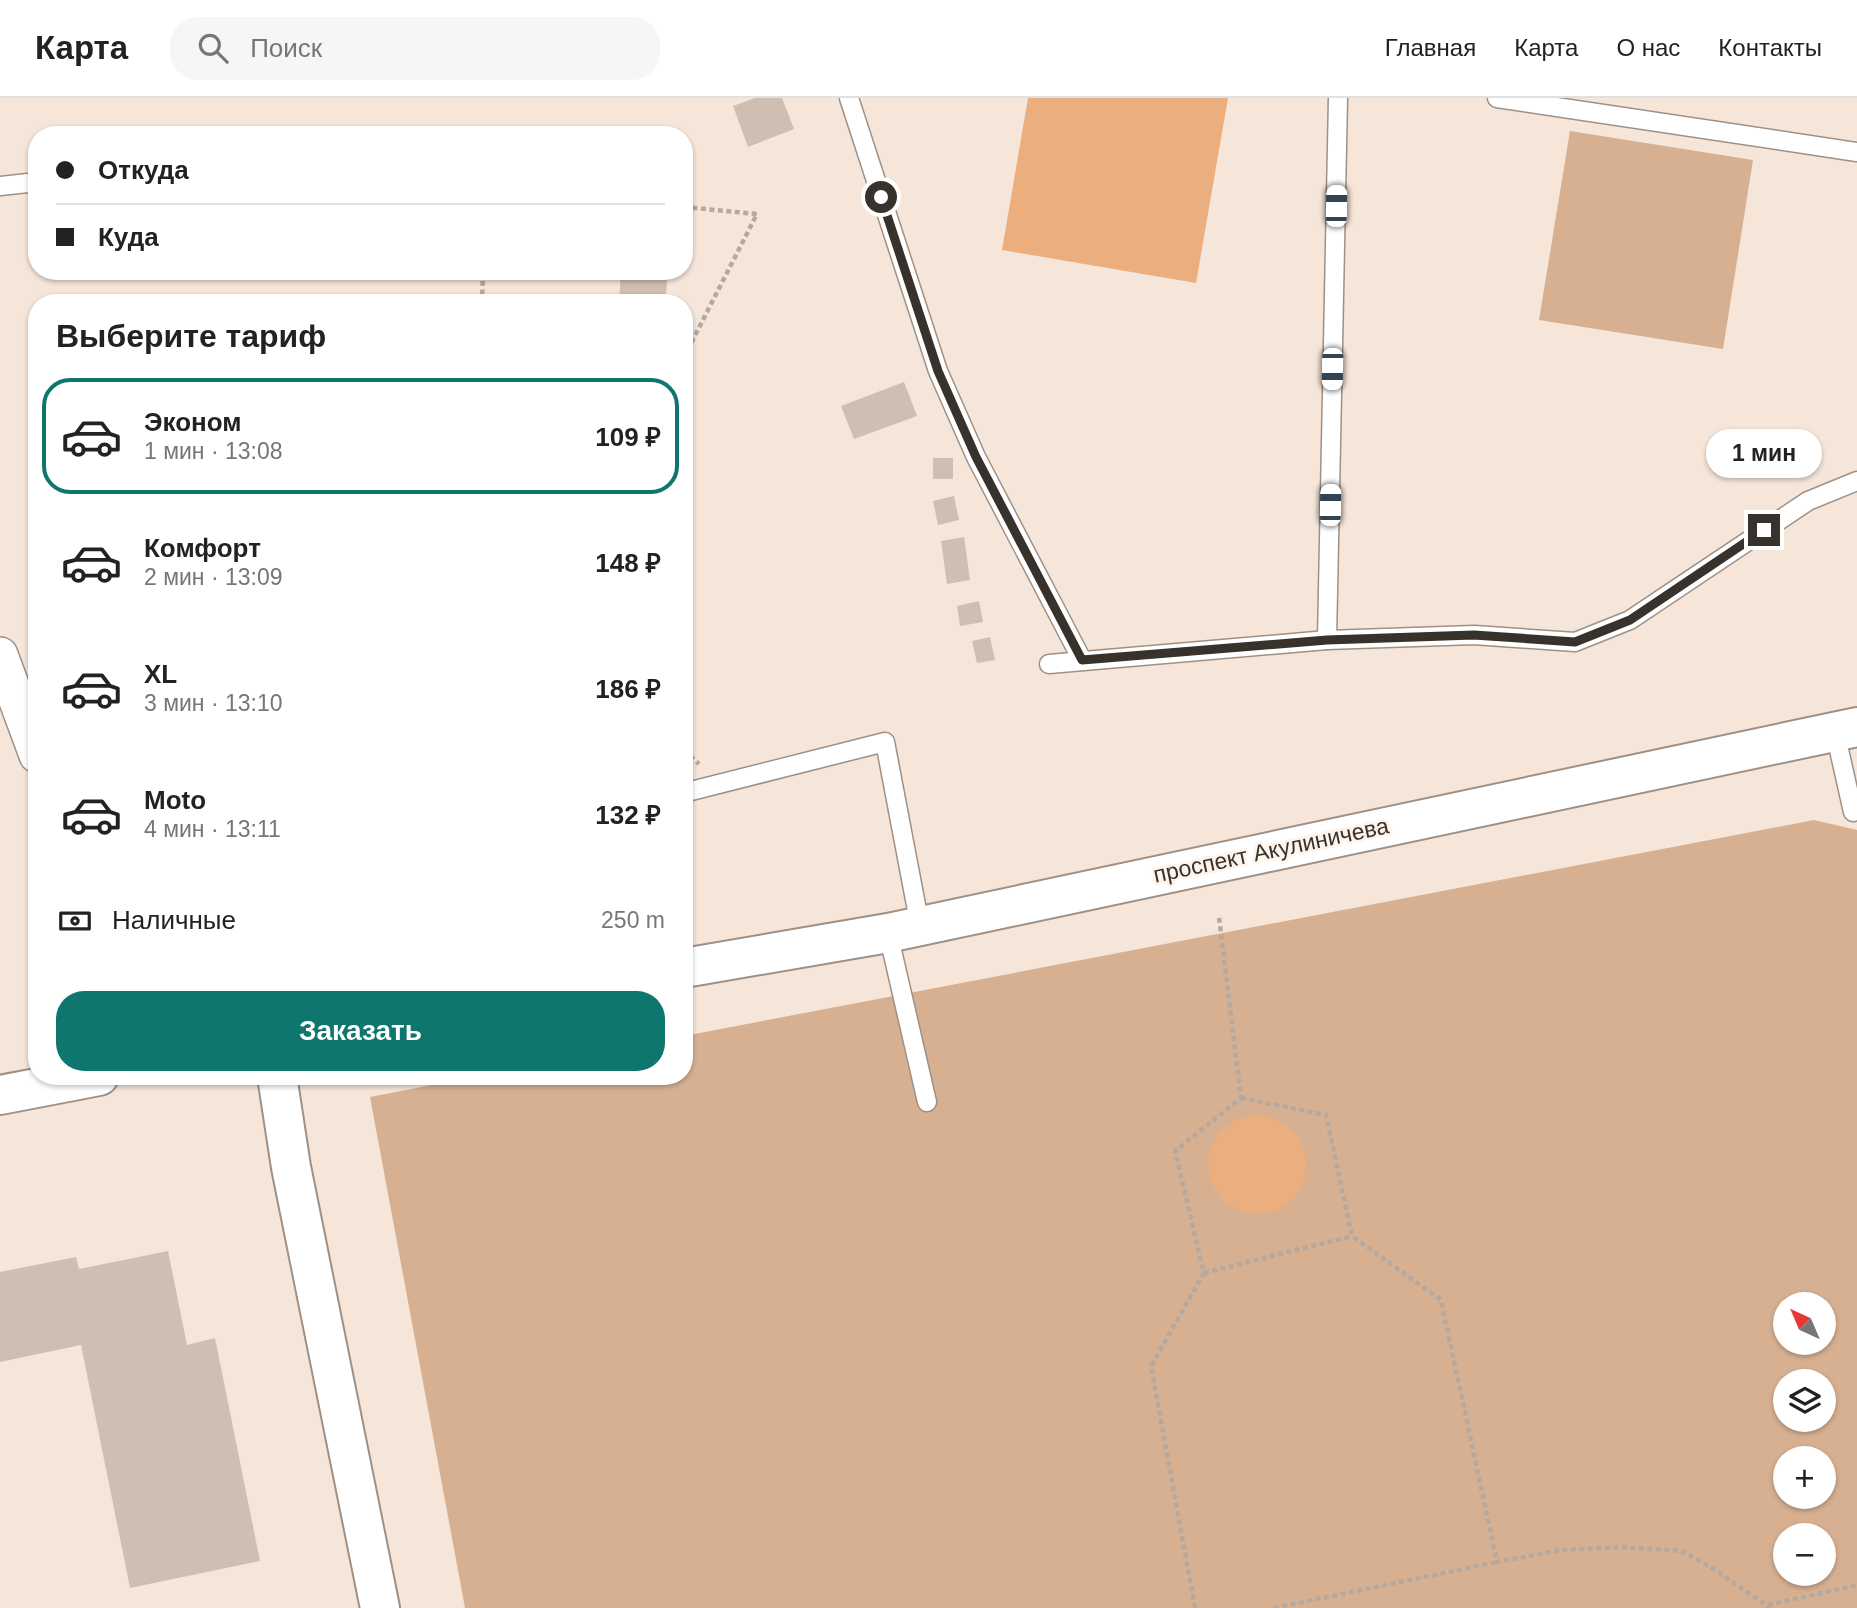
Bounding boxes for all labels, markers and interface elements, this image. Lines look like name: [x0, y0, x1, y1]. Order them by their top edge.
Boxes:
search box: [170, 17, 660, 80]
text: Карта: [35, 29, 128, 66]
icon: search: [194, 29, 232, 67]
text: Поиск: [250, 33, 322, 63]
text: Главная: [1385, 34, 1476, 61]
text: Карта: [1514, 34, 1578, 61]
text: О нас: [1616, 34, 1680, 61]
text: Контакты: [1718, 34, 1822, 61]
text: Откуда: [98, 155, 189, 185]
route start: [865, 181, 897, 213]
car: [1326, 185, 1347, 227]
text: Куда: [98, 222, 159, 252]
text: Выберите тариф: [56, 318, 326, 354]
car: [1322, 348, 1343, 390]
icon: car: [60, 405, 123, 468]
text: Эконом: [144, 407, 242, 437]
text: 109 ₽: [595, 422, 661, 452]
callout: 1 мин: [1706, 428, 1822, 478]
text: 1 мин · 13:08: [144, 438, 283, 464]
text: 1 мин: [1732, 440, 1796, 466]
car: [1320, 484, 1341, 526]
route end: [1748, 514, 1780, 546]
icon: car: [60, 531, 123, 594]
text: Комфорт: [144, 533, 261, 563]
text: 148 ₽: [595, 548, 661, 578]
text: 2 мин · 13:09: [144, 564, 283, 590]
icon: car: [60, 657, 123, 720]
text: XL: [144, 659, 177, 689]
text: 186 ₽: [595, 674, 661, 704]
text: 3 мин · 13:10: [144, 690, 283, 716]
icon: car: [60, 783, 123, 846]
text: Moto: [144, 785, 206, 815]
text: 132 ₽: [595, 800, 661, 830]
street label: проспект Акулиничева: [1151, 812, 1391, 888]
text: 4 мин · 13:11: [144, 816, 281, 842]
icon: cash: [56, 902, 94, 940]
text: Наличные: [112, 905, 236, 935]
text: 250 m: [601, 907, 665, 933]
button: Заказать: [56, 991, 665, 1071]
north arrow: [1773, 1292, 1836, 1354]
map controls: [1773, 1292, 1836, 1586]
button: layers: [1773, 1369, 1836, 1432]
button: +: [1773, 1446, 1836, 1509]
button: −: [1773, 1523, 1836, 1586]

